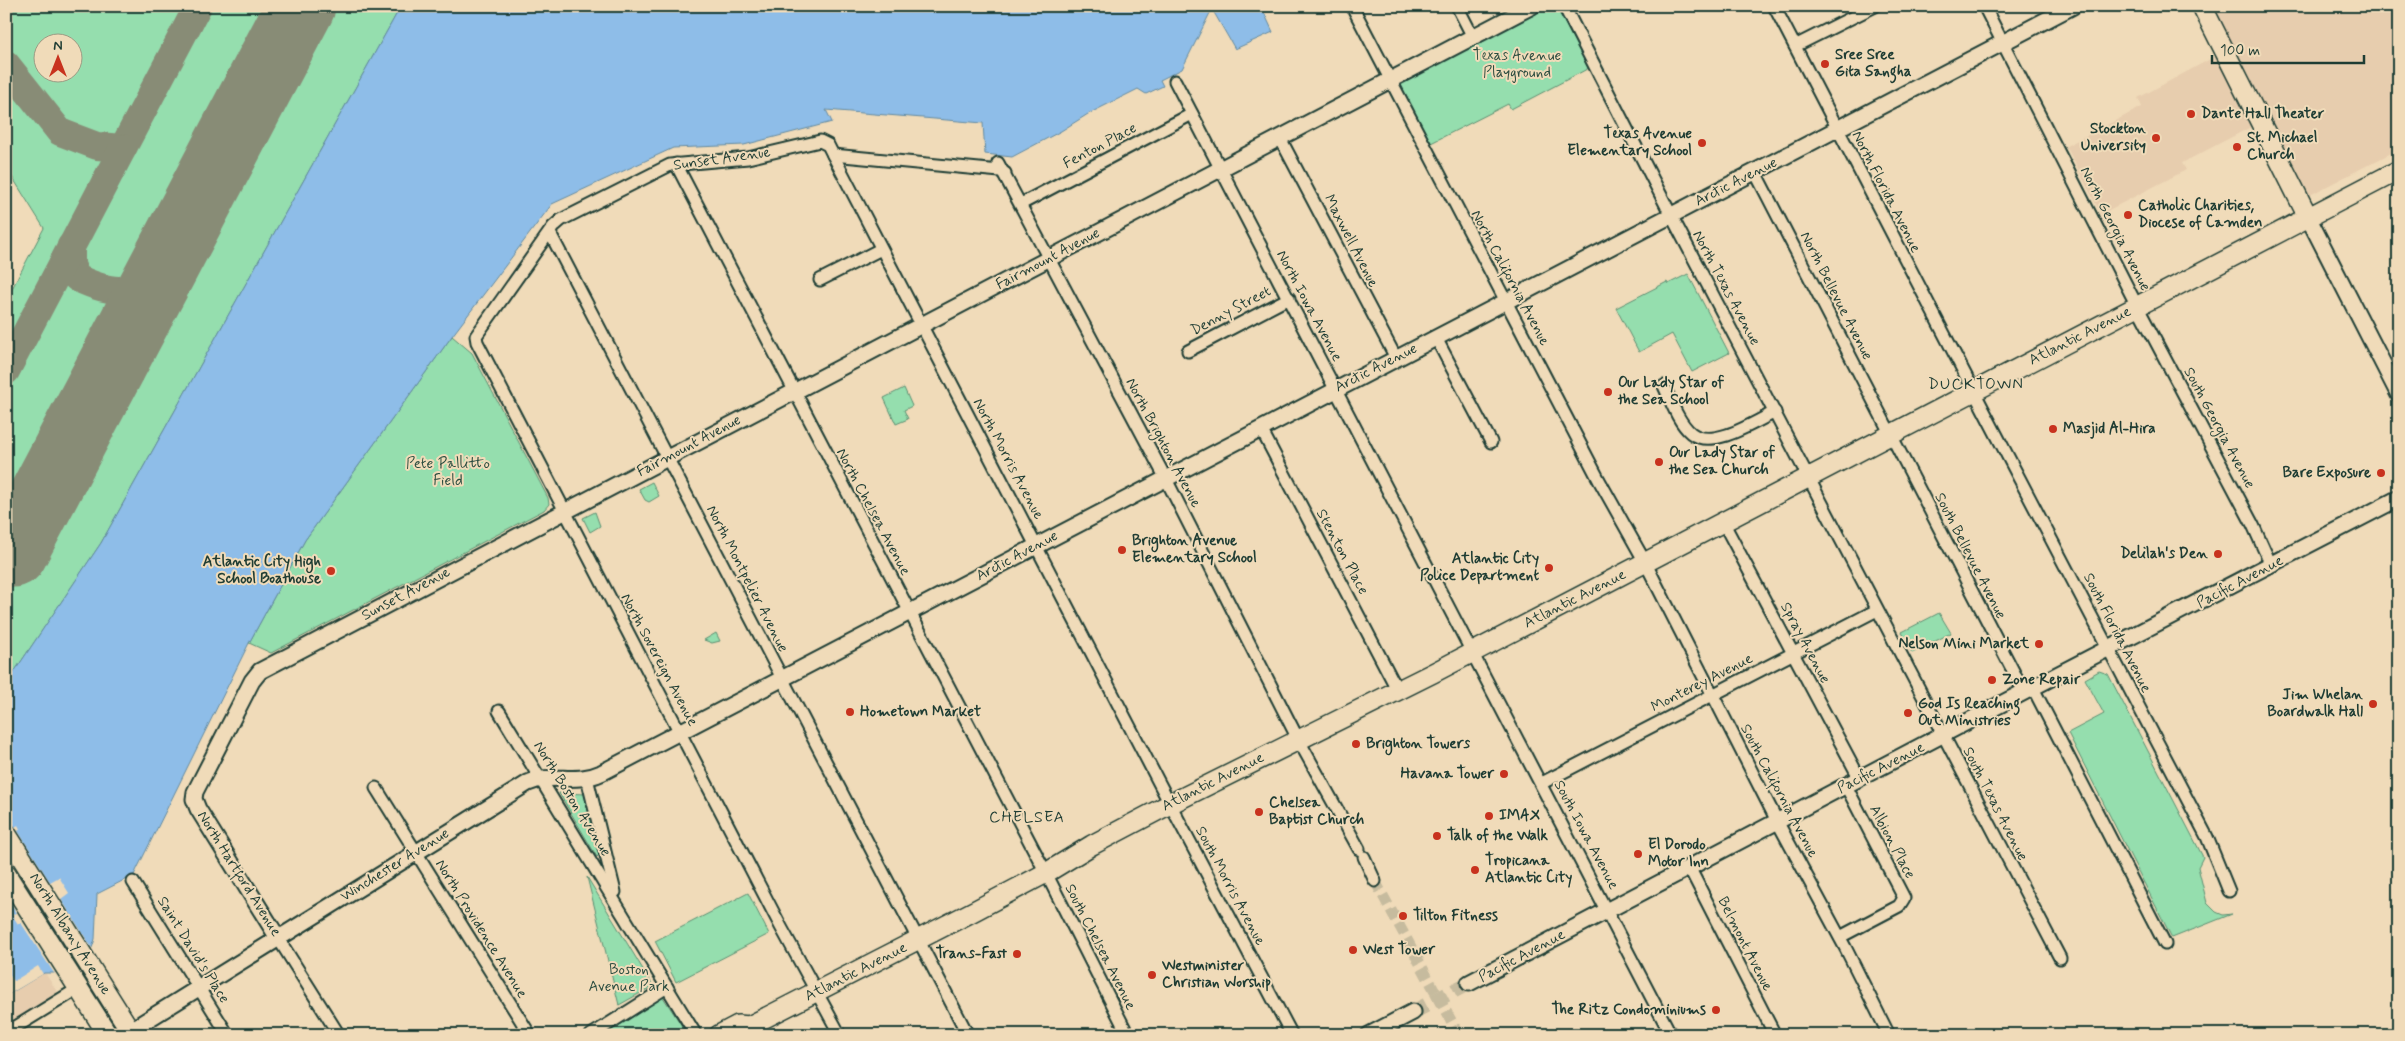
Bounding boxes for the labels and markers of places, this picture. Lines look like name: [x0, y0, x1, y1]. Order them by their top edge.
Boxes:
place label: Sree Sree Gita Sangha: [1835, 45, 1912, 84]
marker: Sree Sree Gita Sangha: [1819, 58, 1831, 70]
place label: Dante Hall Theater: [2201, 104, 2325, 124]
marker: Dante Hall Theater: [2185, 108, 2197, 120]
place label: Stockton University: [2081, 119, 2146, 156]
place label: Texas Avenue Elementary School: [1567, 124, 1692, 161]
place label: St. Michael Church: [2247, 128, 2318, 165]
marker: Stockton University: [2150, 132, 2162, 144]
marker: Texas Avenue Elementary School: [1696, 137, 1708, 149]
marker: St. Michael Church: [2231, 141, 2243, 153]
place label: Catholic Charities, Diocese of Camden: [2138, 196, 2262, 233]
marker: Catholic Charities, Diocese of Camden: [2122, 209, 2134, 221]
place label: Our Lady Star of the Sea School: [1617, 373, 1725, 410]
marker: Our Lady Star of the Sea School: [1602, 386, 1614, 398]
place label: Masjid Al-Hira: [2063, 419, 2156, 439]
marker: Masjid Al-Hira: [2047, 423, 2059, 435]
place label: Our Lady Star of the Sea Church: [1668, 443, 1776, 480]
marker: Our Lady Star of the Sea Church: [1653, 456, 1665, 468]
place label: Bare Exposure: [2283, 463, 2371, 483]
marker: Bare Exposure: [2375, 467, 2387, 479]
place label: Brighton Avenue Elementary School: [1132, 531, 1257, 568]
marker: Brighton Avenue Elementary School: [1116, 544, 1128, 556]
place label: Delilah's Den: [2120, 544, 2208, 564]
marker: Delilah's Den: [2212, 548, 2224, 560]
place label: Atlantic City Police Department: [1420, 549, 1539, 586]
place label: Atlantic City High School Boathouse: [203, 552, 322, 589]
marker: Atlantic City Police Department: [1543, 562, 1555, 574]
marker: Atlantic City High School Boathouse: [325, 565, 337, 577]
place label: Nelson Mini Market: [1898, 634, 2030, 654]
marker: Nelson Mini Market: [2033, 638, 2045, 650]
place label: Zone Repair: [2002, 670, 2081, 690]
marker: Zone Repair: [1986, 674, 1998, 686]
place label: Jim Whelan Boardwalk Hall: [2267, 685, 2363, 722]
place label: God Is Reaching Out Ministries: [1918, 694, 2020, 731]
marker: Jim Whelan Boardwalk Hall: [2367, 698, 2379, 710]
place label: Hometown Market: [860, 702, 981, 722]
marker: Hometown Market: [844, 706, 856, 718]
marker: God Is Reaching Out Ministries: [1902, 707, 1914, 719]
place label: Brighton Towers: [1366, 734, 1471, 756]
marker: Brighton Towers: [1350, 738, 1362, 750]
place label: Havana Tower: [1400, 764, 1495, 784]
marker: Havana Tower: [1498, 768, 1510, 780]
place label: Chelsea Baptist Church: [1269, 793, 1365, 830]
marker: Chelsea Baptist Church: [1253, 806, 1265, 818]
place label: IMAX: [1499, 806, 1541, 826]
marker: IMAX: [1483, 810, 1495, 822]
place label: Talk of the Walk: [1447, 826, 1548, 846]
marker: Talk of the Walk: [1431, 830, 1443, 842]
place label: El Dorodo Motor Inn: [1648, 835, 1709, 872]
marker: El Dorodo Motor Inn: [1632, 848, 1644, 860]
place label: Tropicana Atlantic City: [1485, 851, 1572, 888]
marker: Tropicana Atlantic City: [1469, 864, 1481, 876]
place label: Tilton Fitness: [1413, 906, 1498, 926]
marker: Tilton Fitness: [1397, 910, 1409, 922]
place label: West Tower: [1362, 940, 1436, 960]
place label: Trans-Fast: [936, 944, 1008, 964]
marker: West Tower: [1347, 944, 1359, 956]
marker: Trans-Fast: [1011, 948, 1023, 960]
place label: Westminister Christian Worship: [1161, 956, 1271, 993]
marker: Westminister Christian Worship: [1146, 969, 1158, 981]
place label: The Ritz Condominiums: [1552, 1000, 1706, 1020]
marker: The Ritz Condominiums: [1710, 1004, 1722, 1016]

